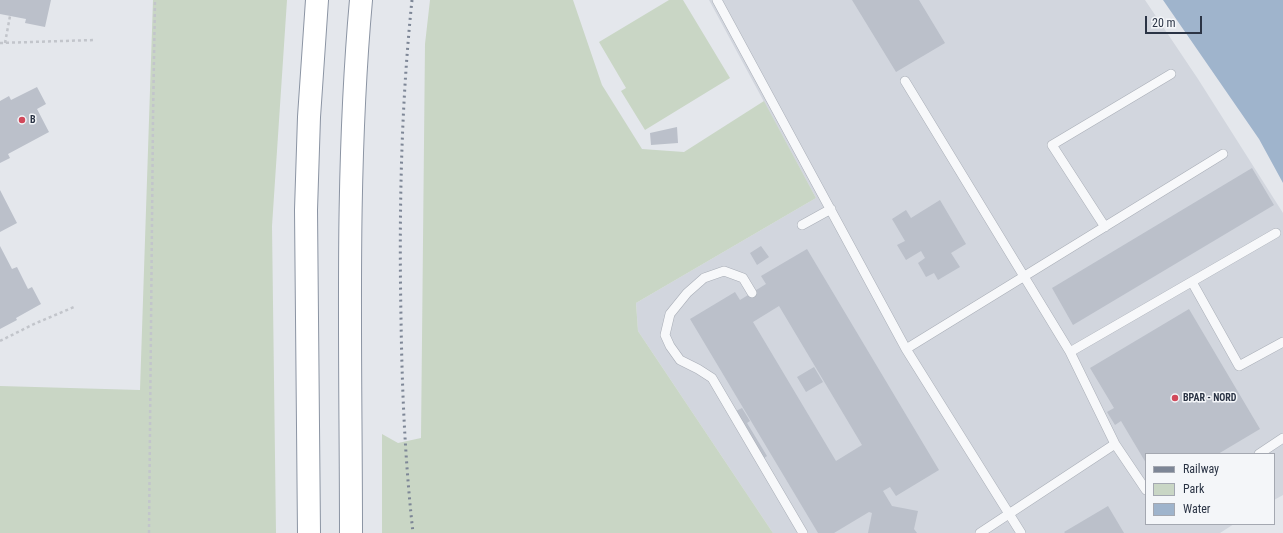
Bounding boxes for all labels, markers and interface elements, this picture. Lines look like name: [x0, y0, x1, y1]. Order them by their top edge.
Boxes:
scale bar: [1147, 8, 1204, 34]
text: 20 m: [1152, 16, 1176, 30]
place label: B: [30, 114, 36, 126]
marker: B: [17, 115, 27, 125]
place label: BPAR - NORD: [1183, 392, 1236, 404]
marker: BPAR - NORD: [1170, 393, 1180, 403]
legend: [1145, 453, 1275, 525]
text: Railway: [1183, 462, 1219, 476]
text: Park: [1183, 482, 1204, 496]
text: Water: [1183, 502, 1211, 516]

